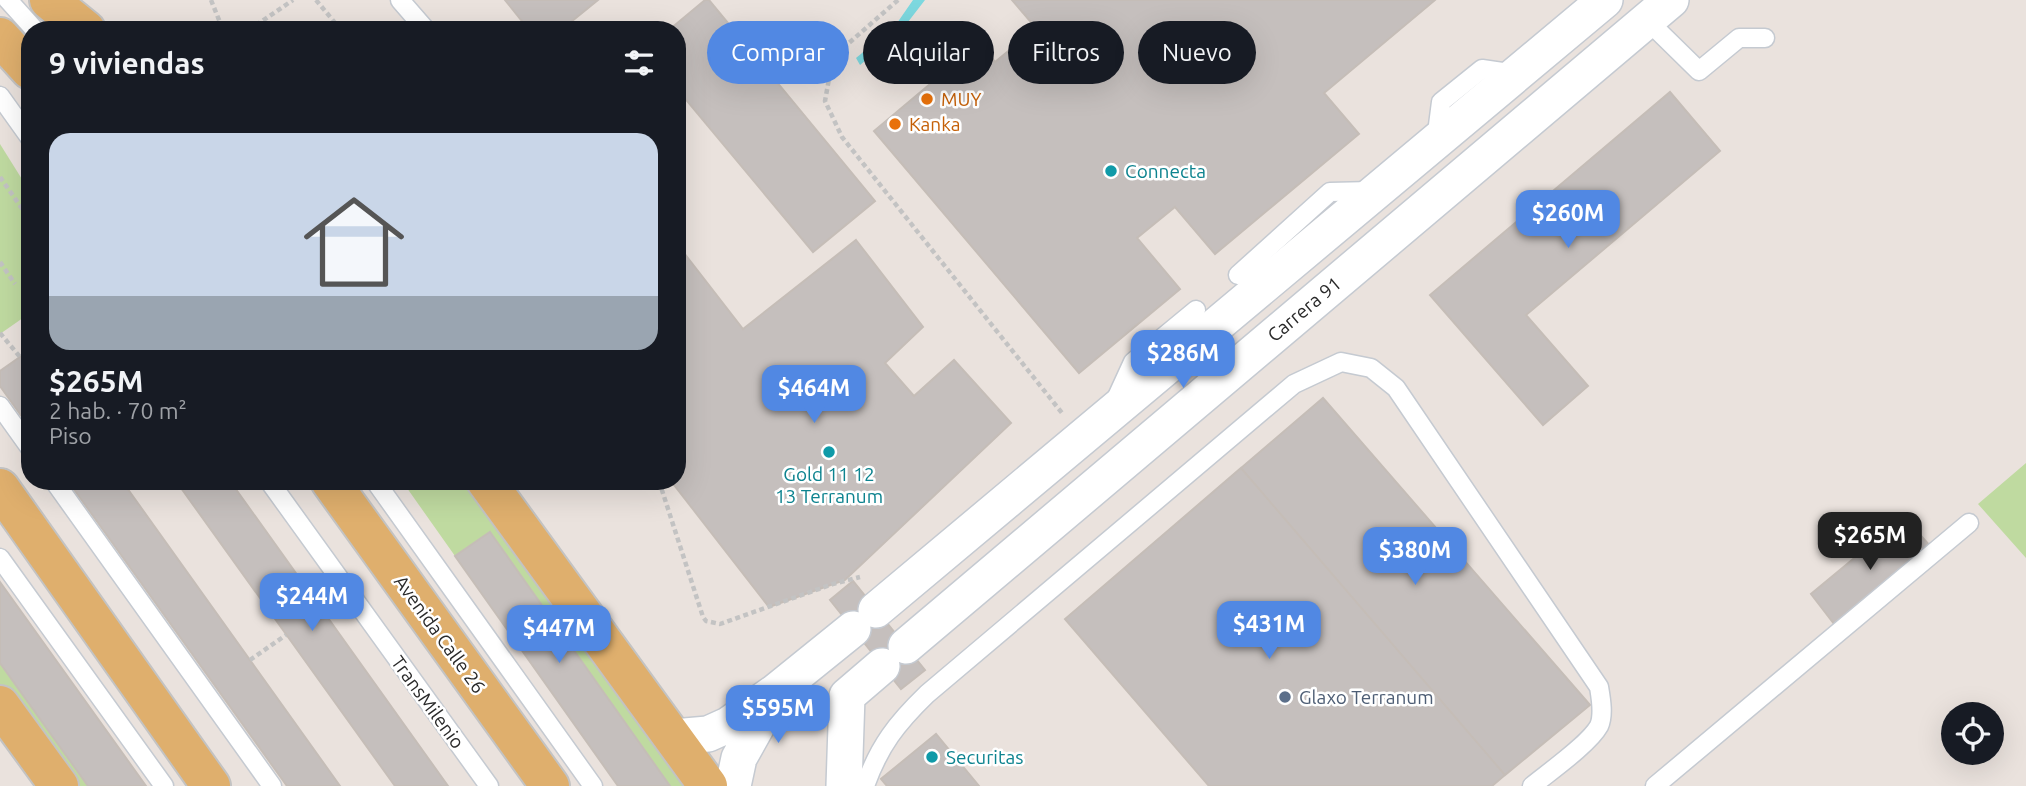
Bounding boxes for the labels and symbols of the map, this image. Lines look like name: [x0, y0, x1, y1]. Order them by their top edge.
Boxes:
place label: MUY: [941, 88, 982, 110]
marker: MUY: [919, 91, 935, 107]
place label: Kanka: [909, 113, 961, 135]
marker: Kanka: [887, 116, 903, 132]
place label: Connecta: [1125, 160, 1206, 182]
marker: Connecta: [1103, 163, 1119, 179]
pin: $260M: [1519, 190, 1617, 250]
street label: Carrera 91: [1263, 272, 1345, 346]
pin: $286M: [1134, 330, 1232, 390]
pin: $464M: [765, 366, 863, 425]
marker: Gold 11 12 13 Terranum: [821, 444, 837, 460]
place label: Gold 11 12 13 Terranum: [775, 463, 883, 507]
pin: $265M: [1821, 512, 1919, 572]
pin: $380M: [1366, 528, 1464, 587]
street label: Avenida Calle 26: [390, 571, 490, 697]
pin: $244M: [263, 574, 361, 633]
pin: $431M: [1220, 602, 1318, 661]
pin: $447M: [510, 606, 608, 665]
street label: TransMilenio: [387, 651, 469, 753]
pin: $595M: [729, 686, 827, 745]
place label: Glaxo Terranum: [1299, 686, 1434, 708]
marker: Glaxo Terranum: [1277, 689, 1293, 705]
place label: Securitas: [946, 746, 1023, 768]
marker: Securitas: [924, 749, 940, 765]

